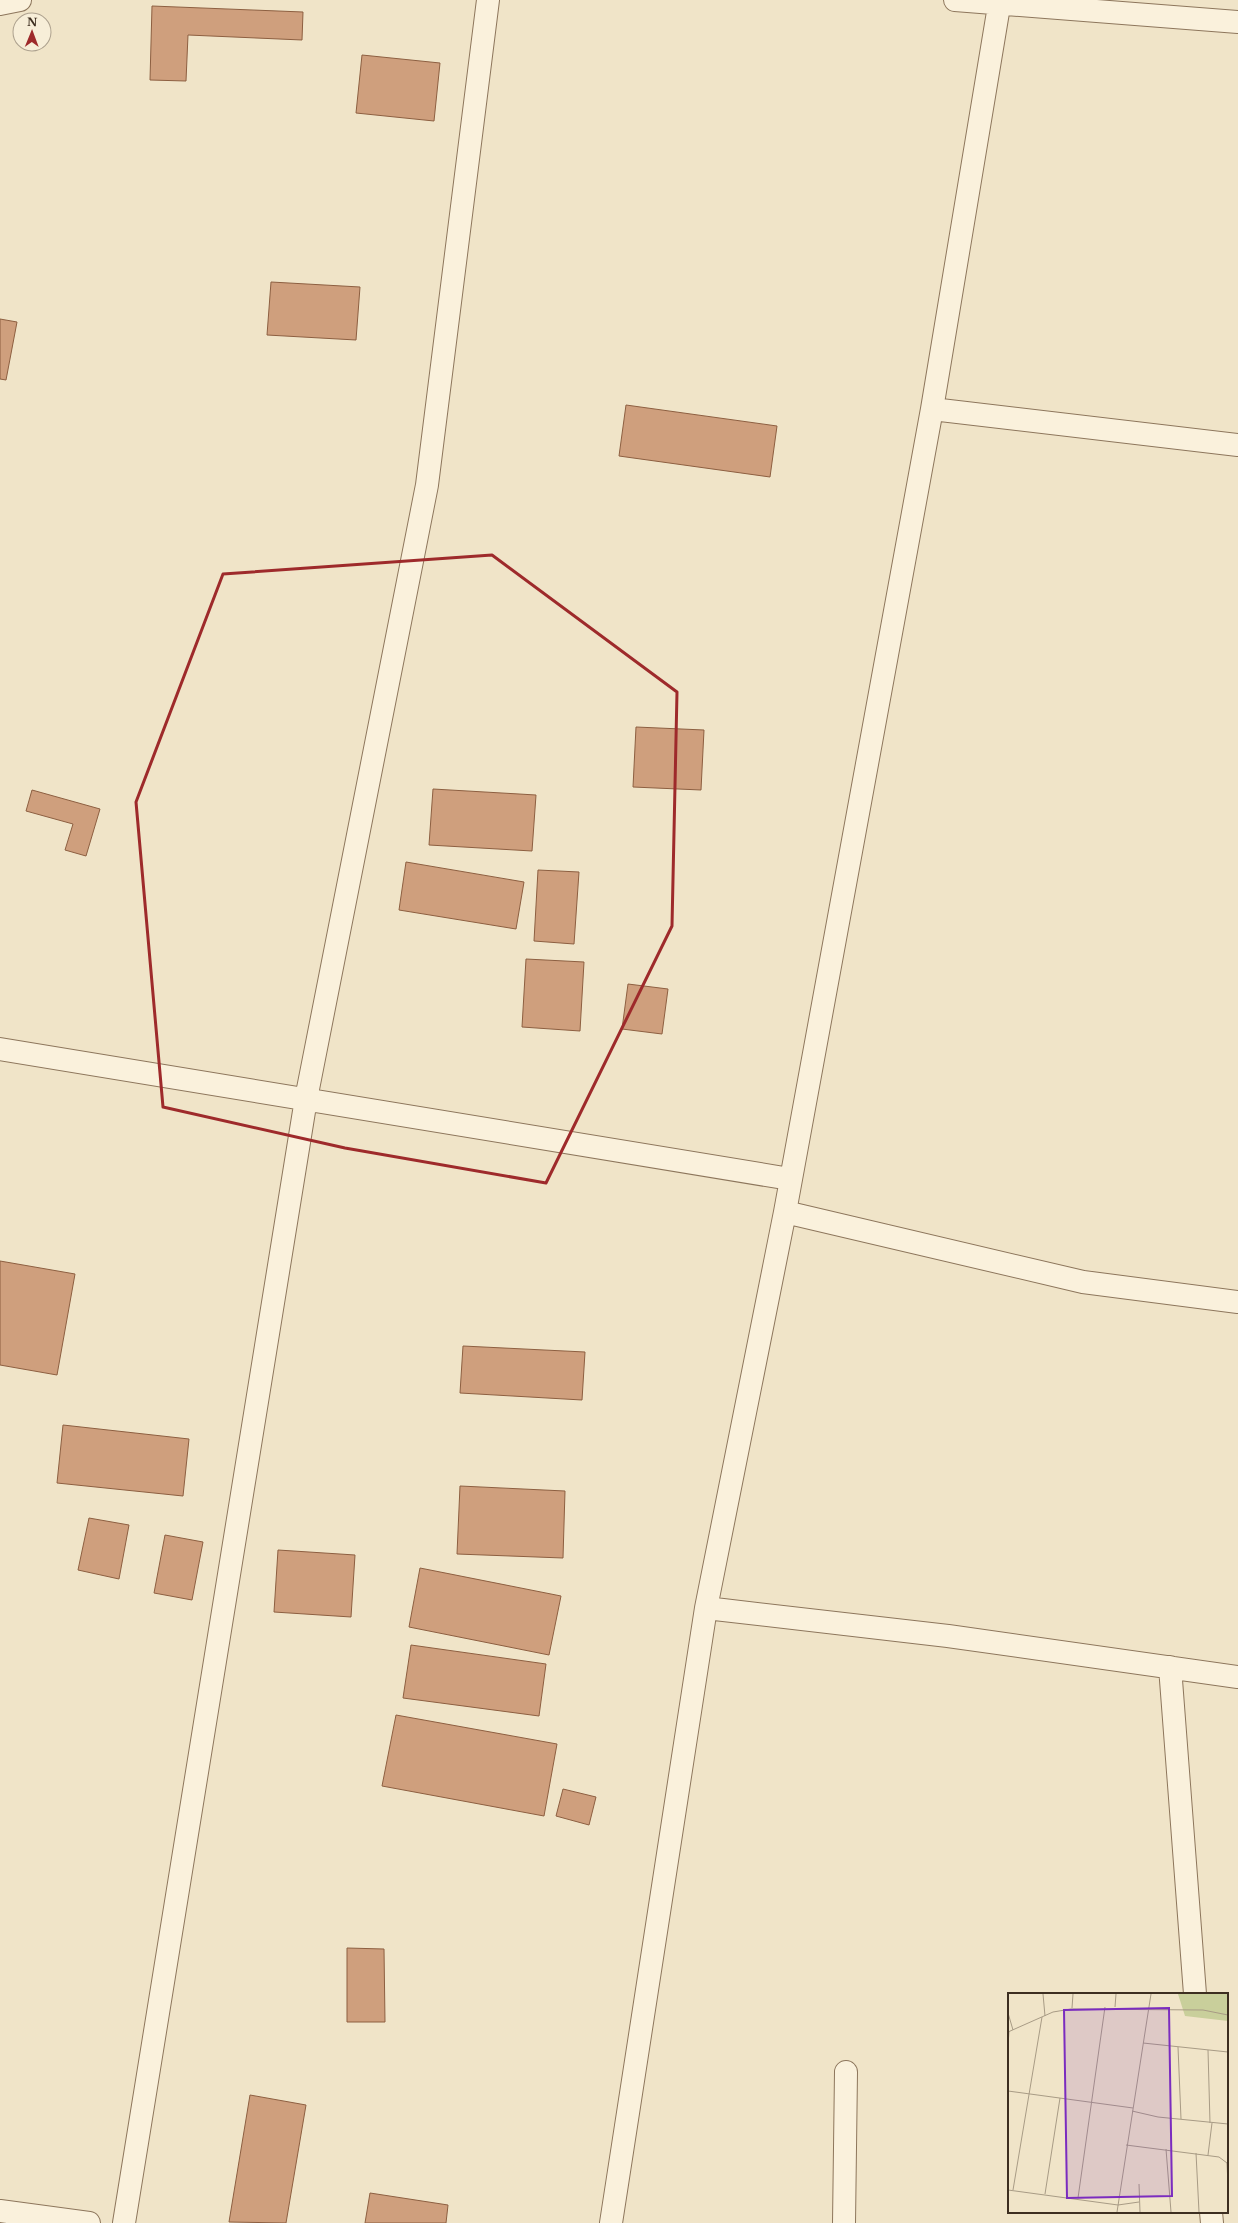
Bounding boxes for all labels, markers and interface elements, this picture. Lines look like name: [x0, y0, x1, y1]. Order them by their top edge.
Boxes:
north arrow: [12, 12, 52, 52]
text: N: [27, 15, 38, 29]
inset map: [1008, 1993, 1228, 2213]

